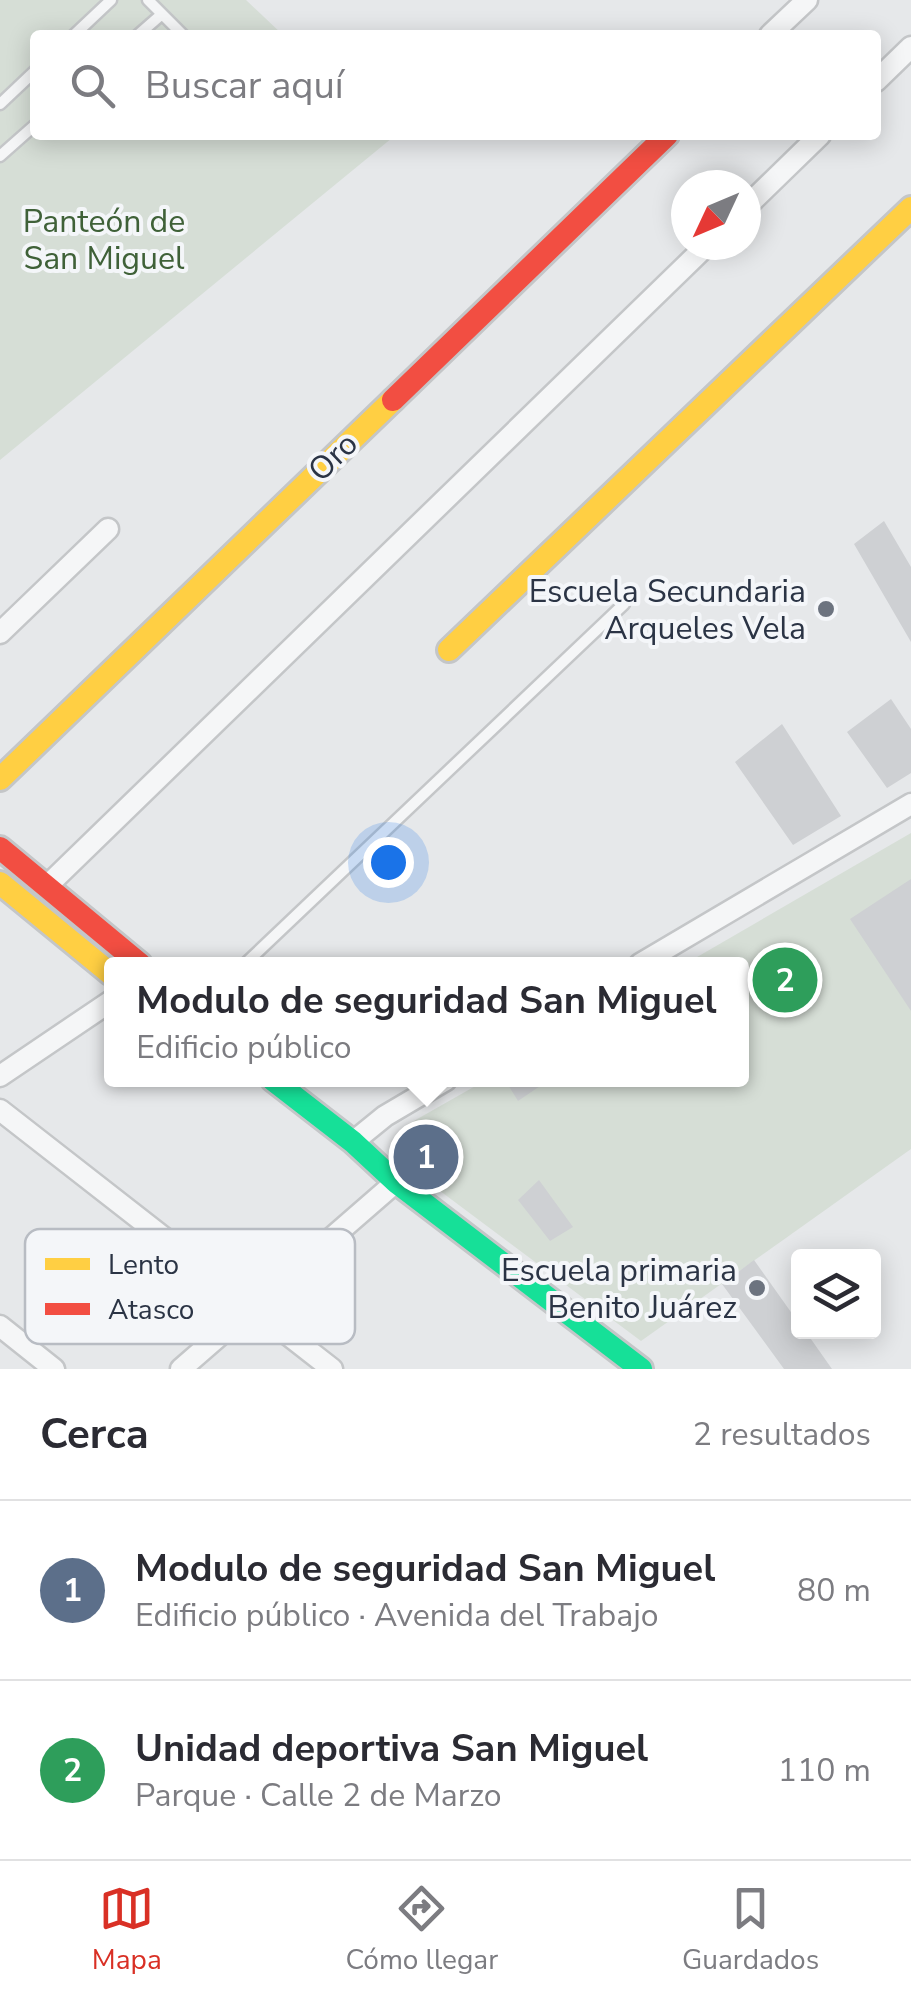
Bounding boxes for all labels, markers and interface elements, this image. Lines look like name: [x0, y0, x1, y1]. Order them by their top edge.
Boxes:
search box: [30, 30, 881, 140]
icon: search: [65, 58, 120, 113]
text: Buscar aquí: [145, 60, 344, 111]
north arrow: [671, 170, 761, 260]
park label: Panteón de San Miguel: [23, 200, 185, 280]
street label: Oro: [299, 423, 367, 491]
place label: Escuela Secundaria Arqueles Vela: [529, 570, 806, 650]
marker: Escuela Secundaria Arqueles Vela: [815, 598, 837, 620]
your location: [363, 837, 414, 888]
pin: 2: [752, 942, 818, 1018]
popup: [104, 957, 749, 1087]
text: Modulo de seguridad San Miguel: [136, 975, 717, 1026]
text: Edificio público: [136, 1026, 352, 1069]
pin: 1: [394, 1120, 458, 1194]
legend: [25, 1229, 355, 1344]
text: Lento: [108, 1246, 179, 1284]
place label: Escuela primaria Benito Juárez: [501, 1249, 737, 1329]
map controls: [791, 1249, 881, 1339]
button: layers: [791, 1249, 881, 1339]
marker: Escuela primaria Benito Juárez: [746, 1277, 768, 1299]
text: Atasco: [108, 1291, 194, 1329]
text: Cerca: [40, 1406, 149, 1463]
text: 2 resultados: [693, 1413, 871, 1456]
text: Modulo de seguridad San Miguel: [135, 1543, 715, 1594]
text: 1: [63, 1569, 82, 1612]
text: 80 m: [797, 1569, 871, 1612]
text: Edificio público · Avenida del Trabajo: [135, 1594, 659, 1637]
text: Unidad deportiva San Miguel: [135, 1723, 648, 1774]
text: 2: [63, 1749, 82, 1792]
text: 110 m: [778, 1749, 871, 1792]
text: Parque · Calle 2 de Marzo: [135, 1774, 502, 1817]
tab: Mapa: [92, 1881, 162, 1979]
tab: Cómo llegar: [345, 1881, 498, 1979]
tab: Guardados: [682, 1881, 819, 1979]

